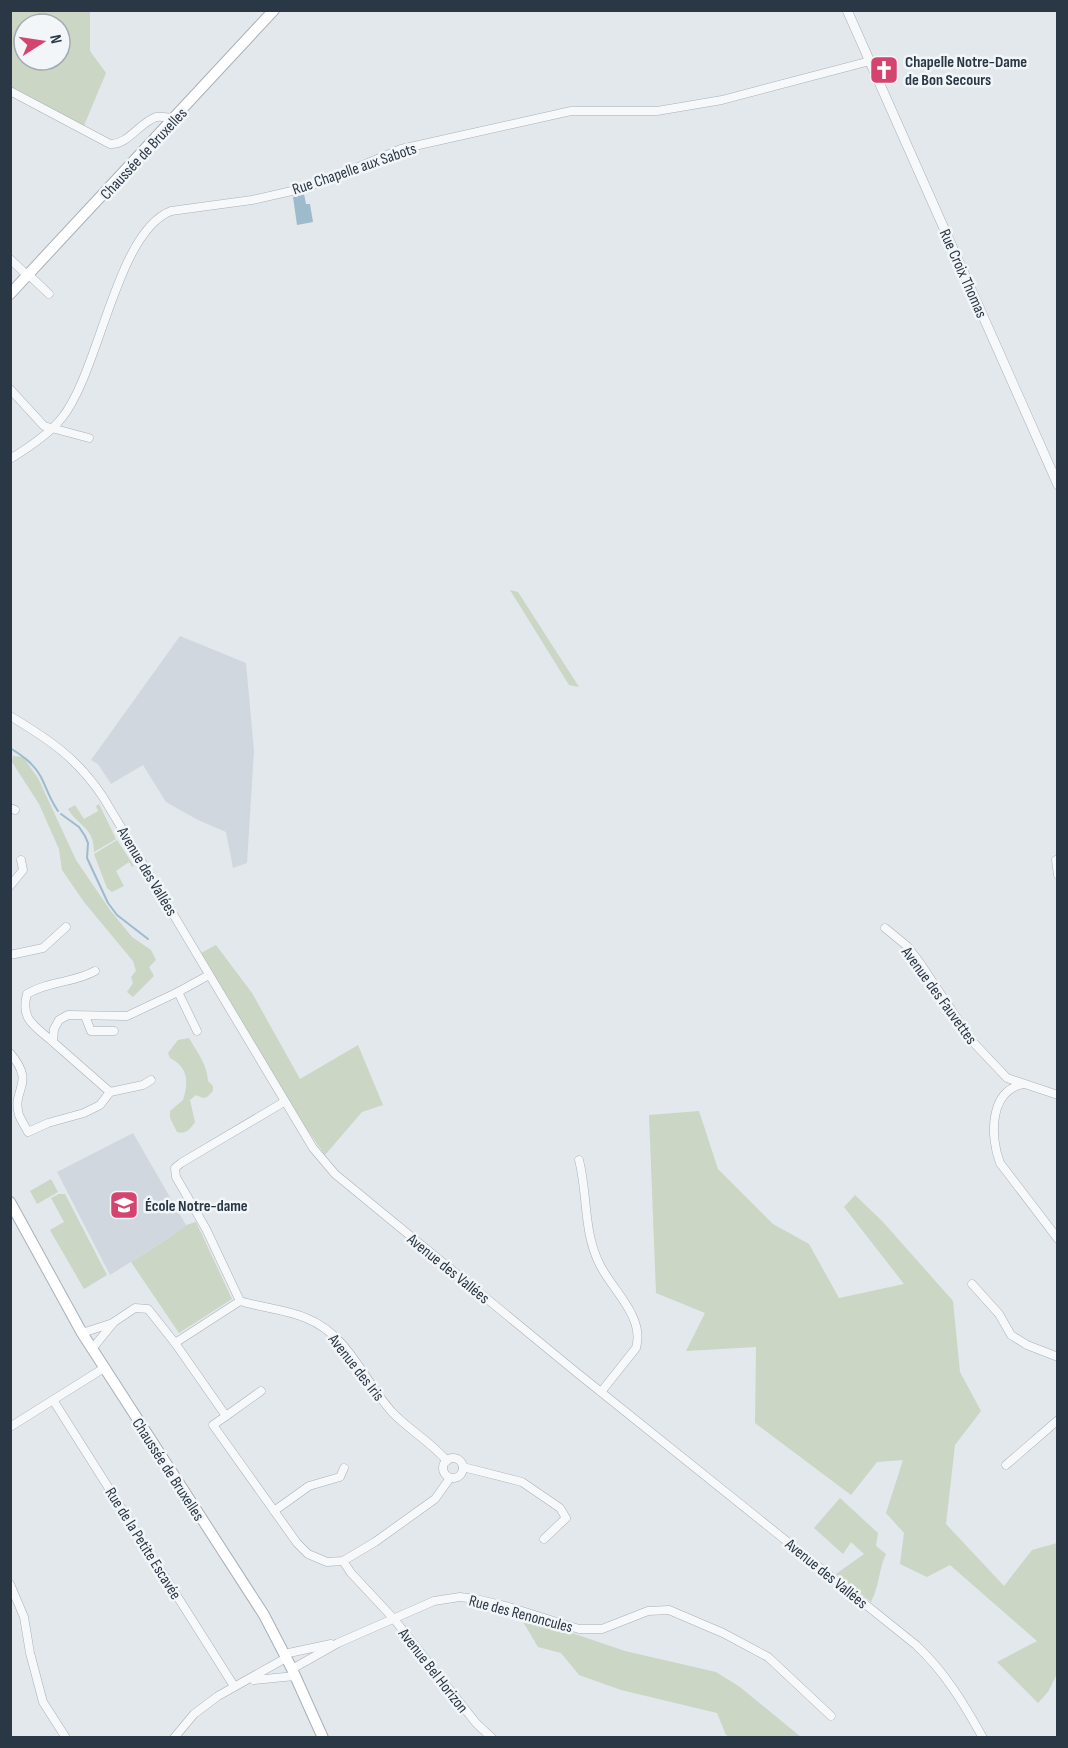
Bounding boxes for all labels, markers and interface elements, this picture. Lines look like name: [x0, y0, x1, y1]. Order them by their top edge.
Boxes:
north arrow: [12, 12, 72, 72]
text: N: [45, 33, 65, 45]
place label: Chapelle Notre-Dame de Bon Secours: [905, 53, 1027, 90]
church icon: Chapelle Notre-Dame de Bon Secours: [868, 54, 900, 86]
street label: Chaussée de Bruxelles: [97, 104, 192, 204]
street label: Rue Chapelle aux Sabots: [290, 139, 419, 200]
street label: Rue Croix Thomas: [935, 226, 991, 321]
street label: Avenue des Vallées: [112, 823, 181, 920]
street label: Avenue des Fauvettes: [896, 943, 981, 1049]
school or university icon: École Notre-dame: [108, 1189, 140, 1221]
place label: École Notre-dame: [145, 1197, 248, 1216]
street label: Avenue des Vallées: [402, 1230, 493, 1308]
street label: Avenue des Iris: [323, 1330, 388, 1405]
street label: Chaussée de Bruxelles: [128, 1415, 208, 1525]
street label: Rue de la Petite Escavée: [101, 1484, 185, 1603]
street label: Avenue des Vallées: [780, 1535, 871, 1613]
street label: Rue des Renoncules: [467, 1591, 575, 1637]
street label: Avenue Bel Horizon: [393, 1624, 472, 1717]

